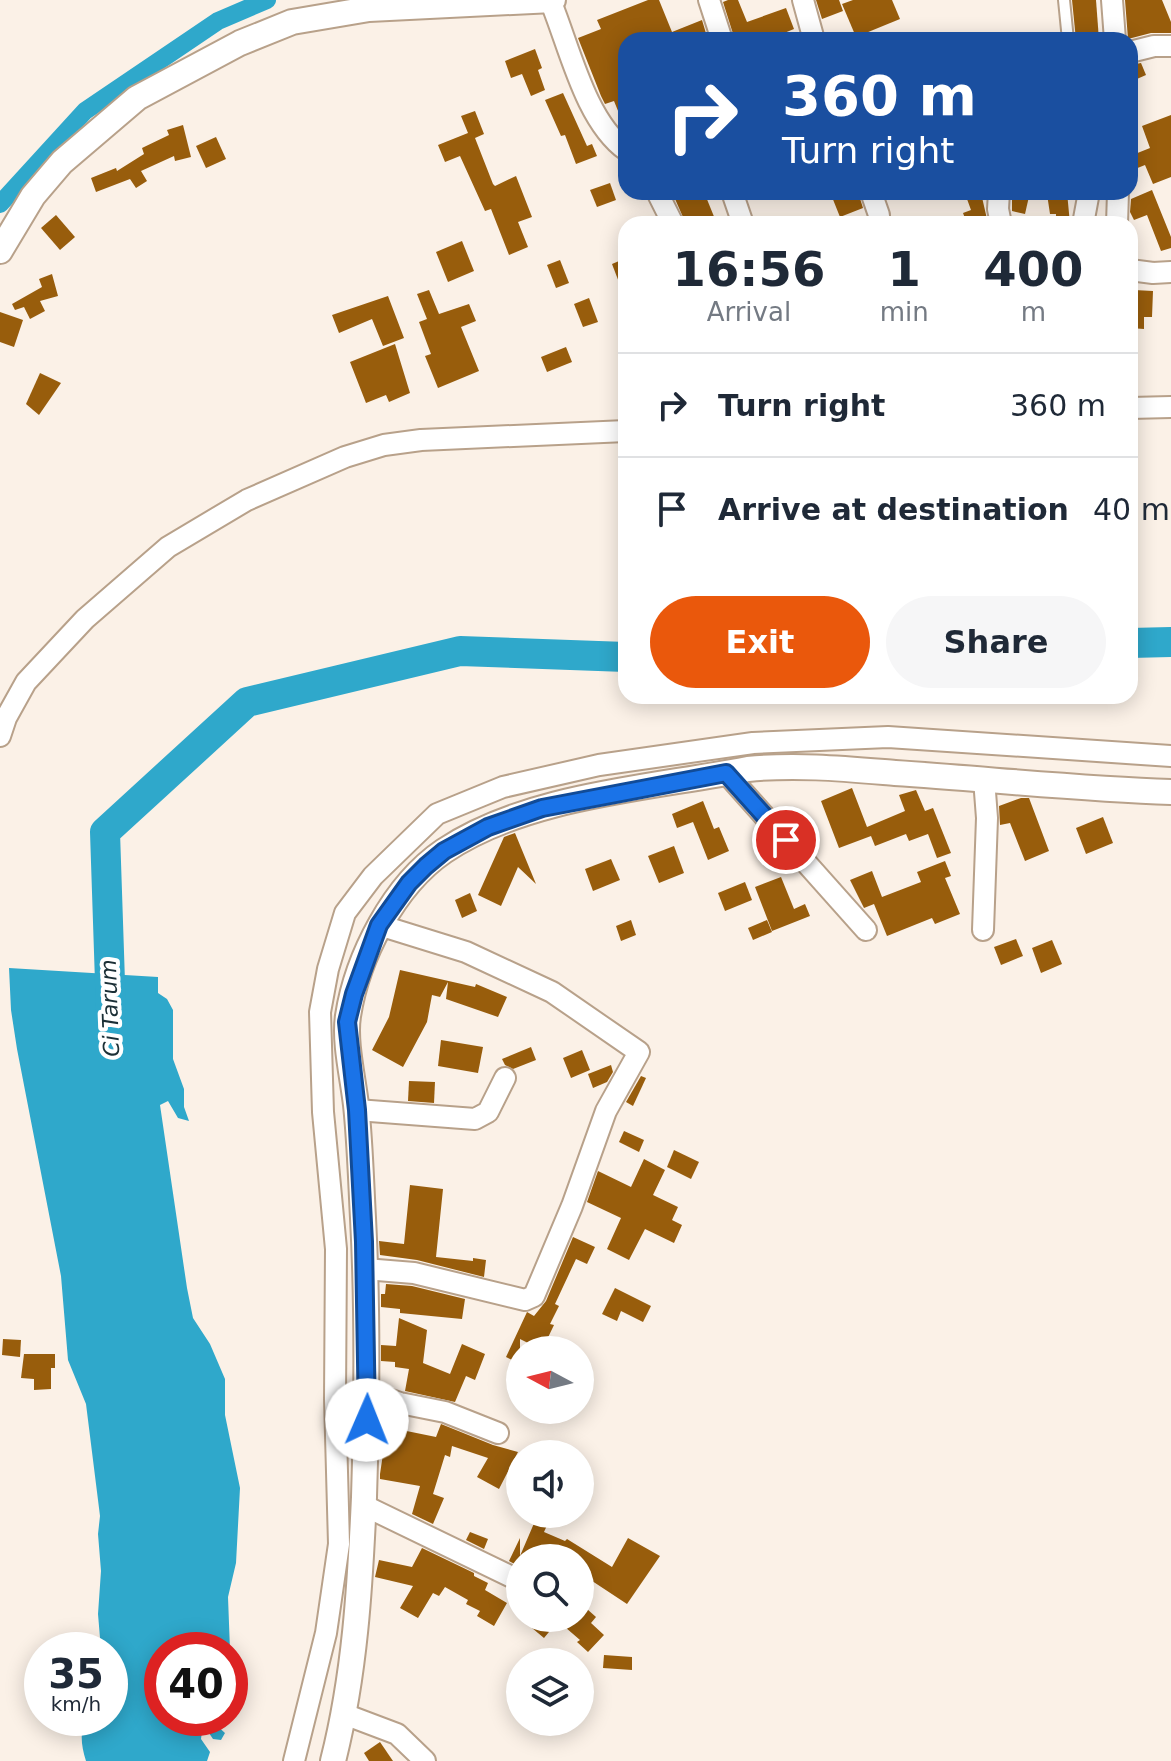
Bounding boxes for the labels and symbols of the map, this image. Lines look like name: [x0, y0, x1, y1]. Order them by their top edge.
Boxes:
pin: [752, 806, 820, 874]
water label: Ci Tarum: [96, 959, 124, 1057]
north arrow: [506, 1336, 594, 1424]
position arrow: [325, 1378, 409, 1462]
speed limit sign: 40: [144, 1632, 248, 1736]

